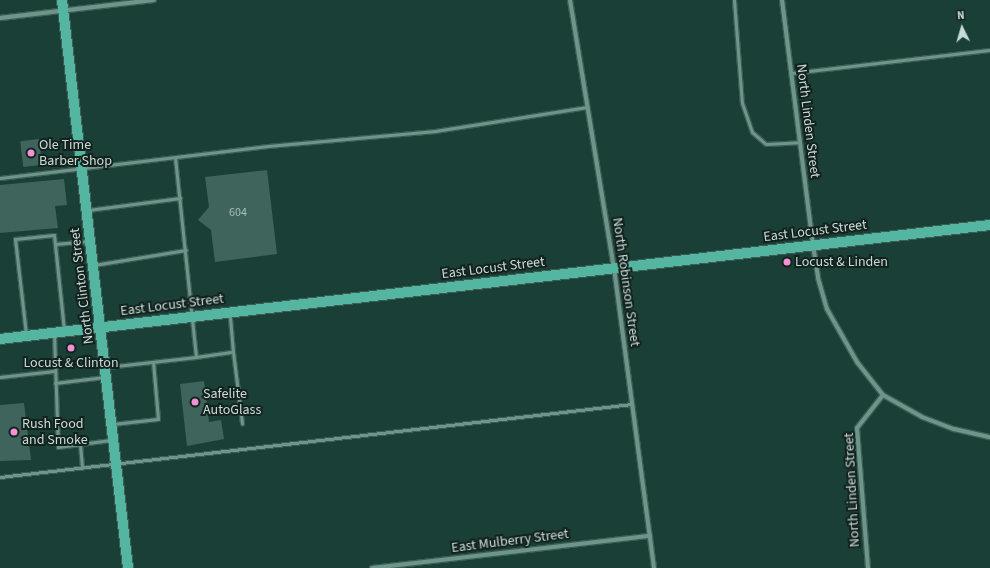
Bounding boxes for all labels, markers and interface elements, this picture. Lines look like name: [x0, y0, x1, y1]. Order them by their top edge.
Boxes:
north arrow: [942, 8, 982, 48]
text: N: [957, 8, 965, 23]
street label: North Linden Street: [793, 63, 823, 179]
place label: Ole Time Barber Shop: [39, 137, 112, 170]
marker: Ole Time Barber Shop: [26, 148, 36, 158]
house number: 604: [229, 206, 247, 220]
street label: East Locust Street: [762, 216, 868, 246]
street label: North Robinson Street: [609, 217, 643, 347]
street label: North Clinton Street: [67, 227, 97, 345]
street label: East Locust Street: [440, 253, 546, 283]
place label: Locust & Linden: [795, 254, 888, 270]
marker: Locust & Linden: [782, 257, 792, 267]
street label: East Locust Street: [119, 290, 225, 320]
marker: Locust & Clinton: [66, 343, 76, 353]
place label: Locust & Clinton: [23, 355, 119, 371]
place label: Safelite AutoGlass: [203, 386, 261, 418]
marker: Safelite AutoGlass: [190, 397, 200, 407]
place label: Rush Food and Smoke: [22, 416, 88, 448]
marker: Rush Food and Smoke: [9, 427, 19, 437]
street label: North Linden Street: [841, 432, 863, 548]
street label: East Mulberry Street: [450, 525, 570, 557]

